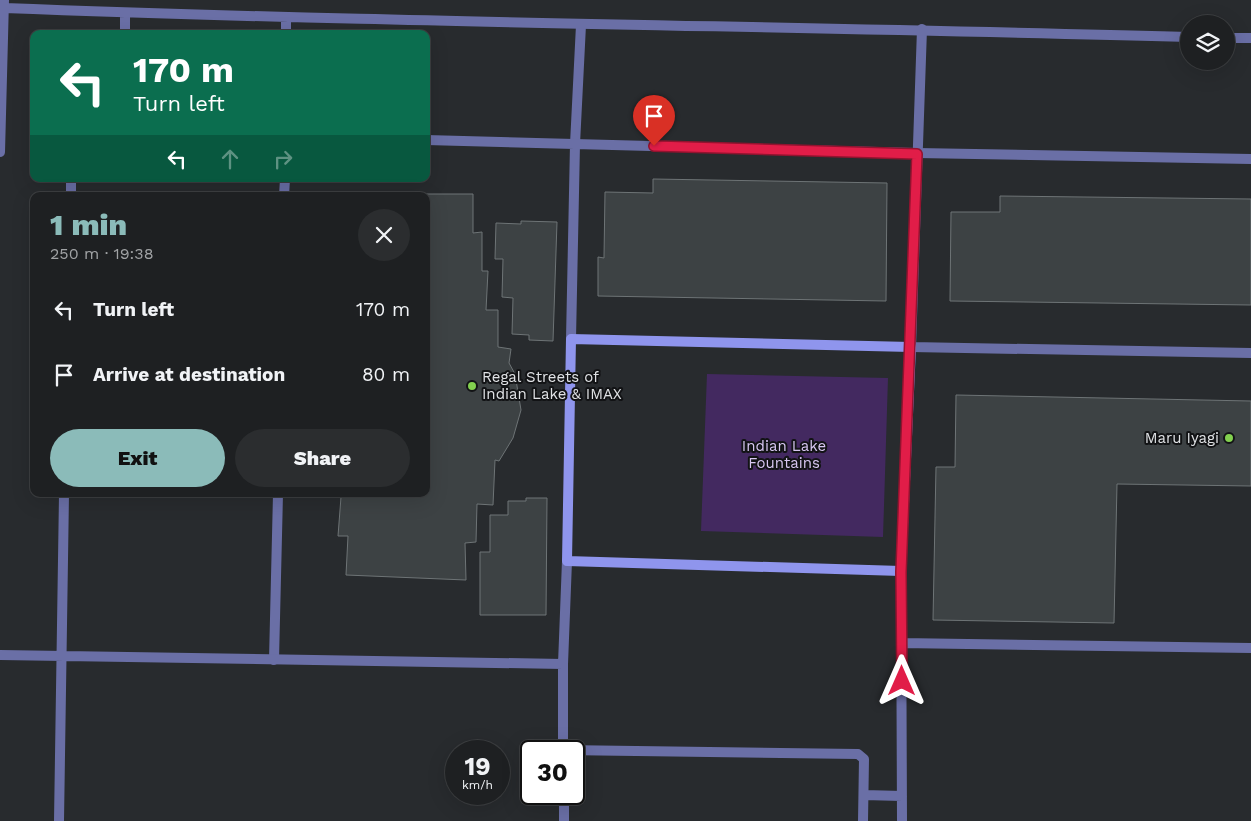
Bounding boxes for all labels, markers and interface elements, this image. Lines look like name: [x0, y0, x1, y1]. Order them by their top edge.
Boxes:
map controls: [1180, 15, 1235, 70]
button: layers: [1180, 15, 1235, 70]
text: 170 m: [133, 49, 234, 91]
icon: left: [50, 50, 115, 115]
text: Turn left: [133, 91, 225, 116]
pin: [633, 95, 675, 146]
icon: arrive: [640, 102, 668, 130]
icon: left: [163, 145, 191, 173]
icon: ahead: [216, 145, 244, 173]
icon: right: [269, 145, 297, 173]
text: 1 min: [50, 207, 127, 242]
button: close: [358, 209, 410, 261]
text: 250 m · 19:38: [50, 244, 154, 263]
icon: left: [50, 296, 78, 324]
text: Turn left: [93, 298, 174, 321]
text: 170 m: [356, 298, 410, 321]
icon: arrive: [50, 361, 78, 389]
text: Arrive at destination: [93, 363, 285, 386]
text: 80 m: [362, 363, 410, 386]
place label: Regal Streets of Indian Lake & IMAX: [482, 368, 622, 403]
marker: Regal Streets of Indian Lake & IMAX: [466, 380, 478, 392]
button: Exit: [50, 429, 225, 487]
button: Share: [235, 429, 410, 487]
place label: Maru Iyagi: [1145, 429, 1219, 447]
marker: Maru Iyagi: [1223, 432, 1235, 444]
park label: Indian Lake Fountains: [742, 437, 826, 472]
position arrow: [875, 654, 927, 706]
speed limit sign: 30: [520, 740, 585, 805]
text: 19: [464, 752, 491, 781]
text: km/h: [462, 778, 493, 792]

